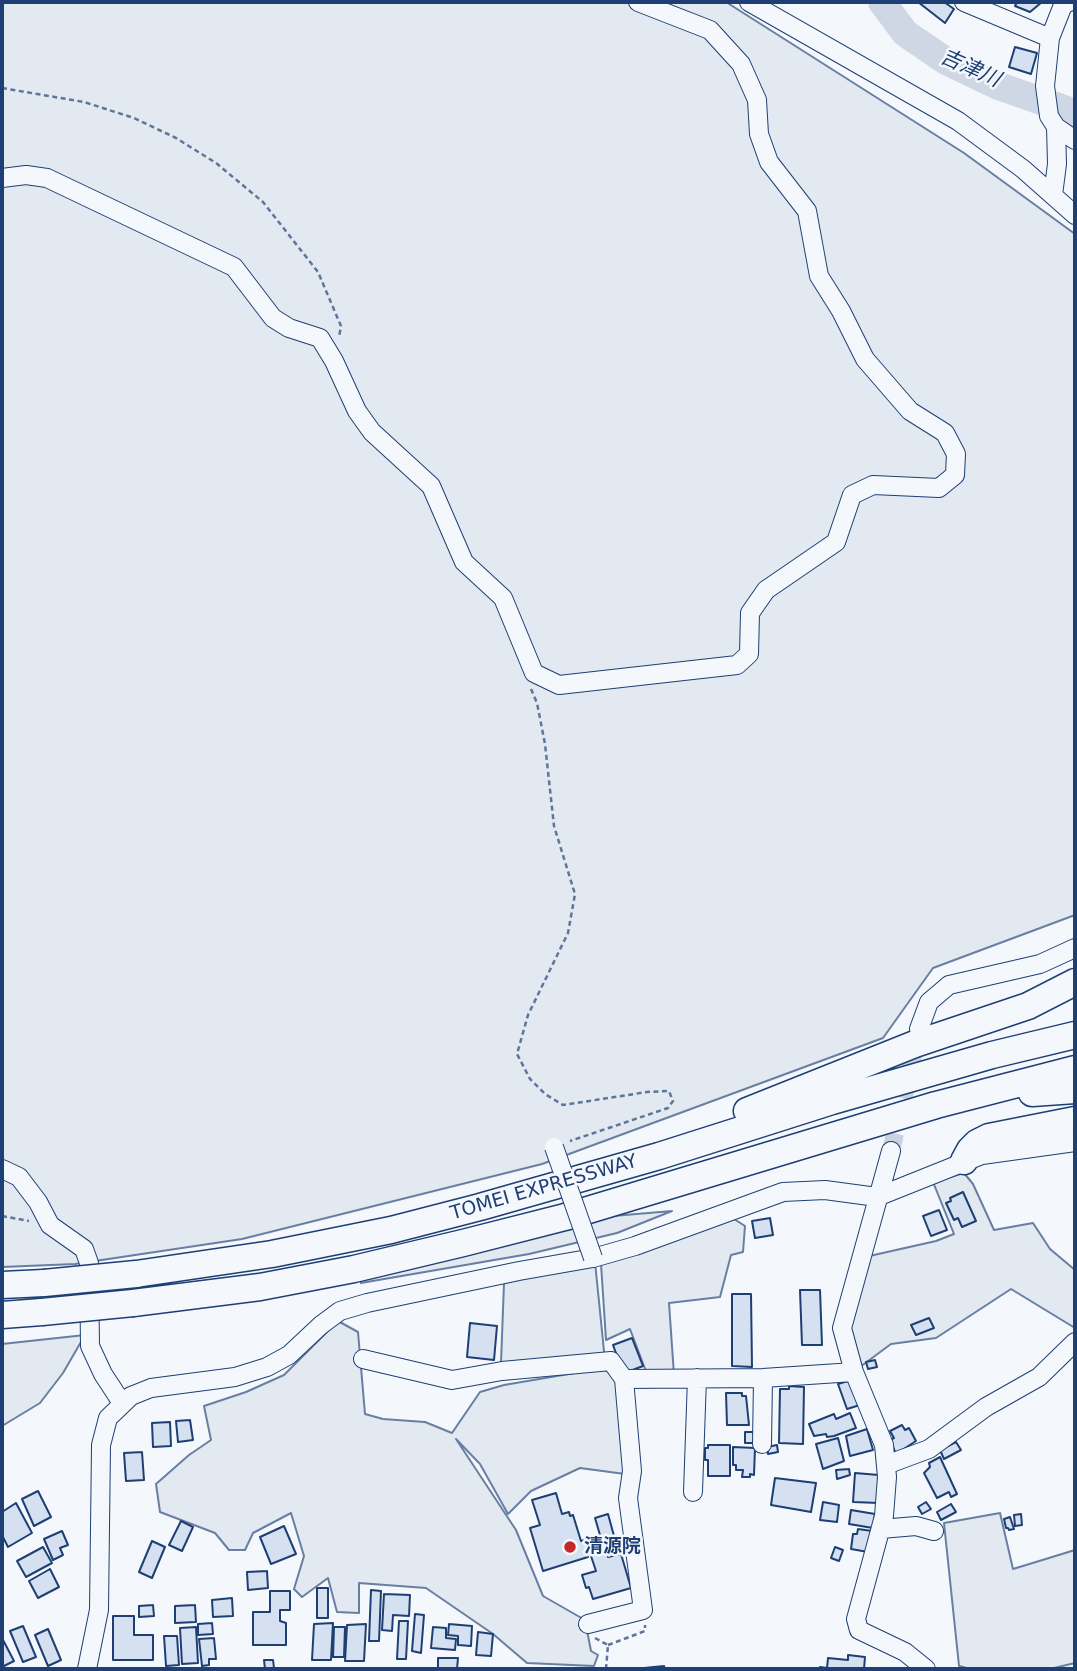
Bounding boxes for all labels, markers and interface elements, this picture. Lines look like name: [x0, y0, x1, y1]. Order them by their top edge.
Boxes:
water label: 吉津川: [936, 45, 1004, 93]
street label: TOMEI EXPRESSWAY: [448, 1150, 640, 1226]
place label: 清源院: [584, 1536, 641, 1558]
marker: 清源院: [562, 1539, 578, 1555]

